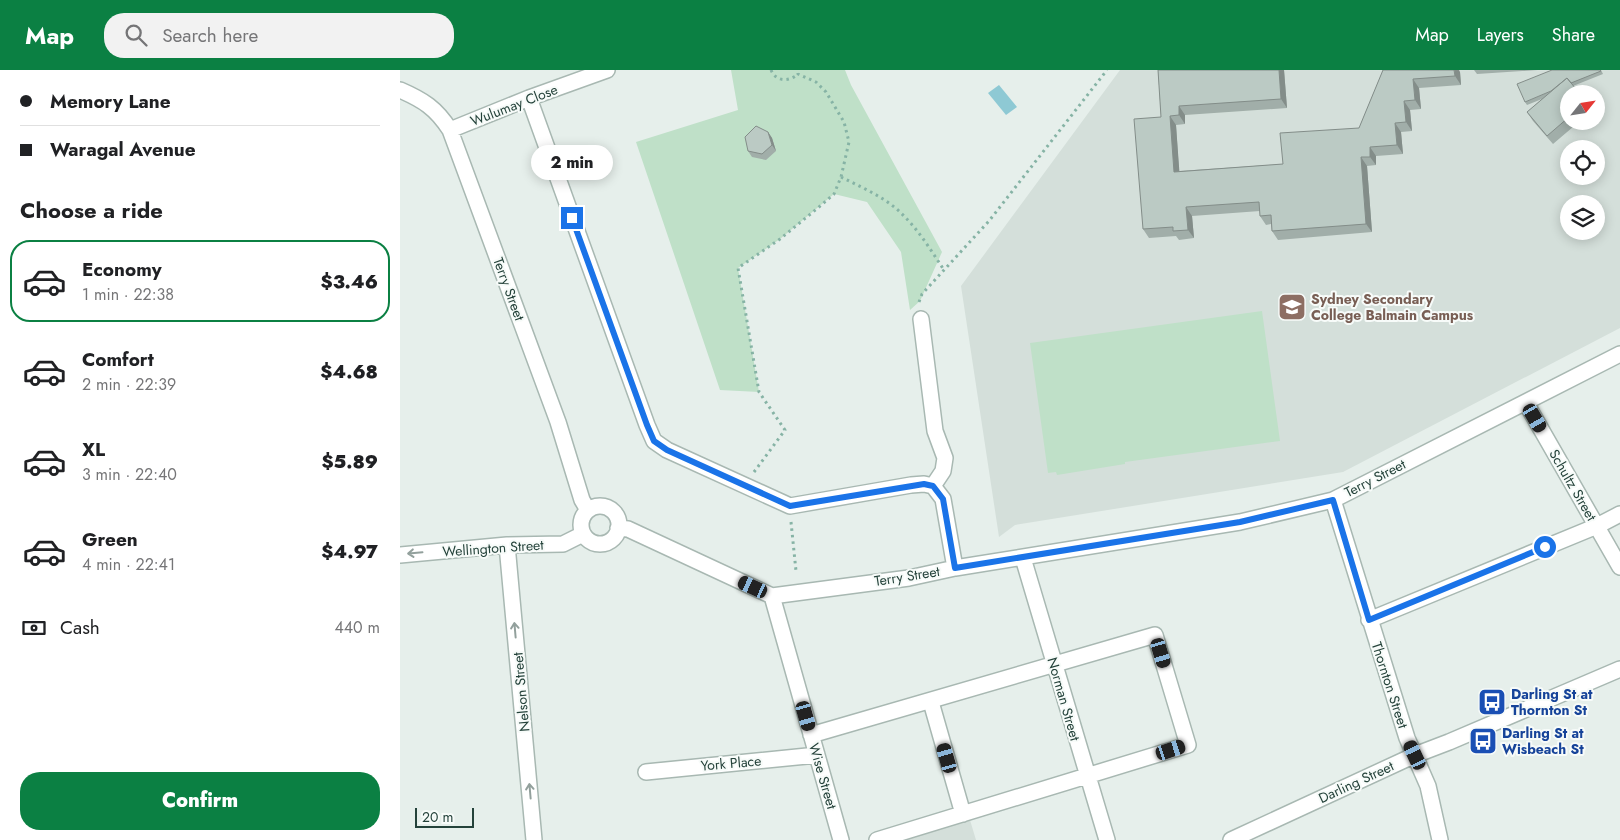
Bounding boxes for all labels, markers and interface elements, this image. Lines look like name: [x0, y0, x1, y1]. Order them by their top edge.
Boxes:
search box: [104, 13, 454, 58]
text: Map: [25, 18, 74, 53]
icon: search: [122, 21, 150, 49]
text: Search here: [162, 22, 258, 49]
text: Map: [1415, 22, 1449, 48]
text: Layers: [1477, 22, 1524, 48]
text: Share: [1552, 22, 1595, 48]
street label: Wulumay Close: [467, 79, 561, 131]
north arrow: [1560, 85, 1605, 130]
map controls: [1560, 85, 1605, 240]
text: Memory Lane: [50, 88, 171, 115]
text: Waragal Avenue: [50, 136, 196, 163]
button: locate: [1560, 140, 1605, 185]
callout: 2 min: [531, 146, 613, 180]
text: 2 min: [551, 151, 593, 174]
text: Choose a ride: [20, 194, 163, 226]
button: layers: [1560, 195, 1605, 240]
route end: [561, 207, 583, 229]
street label: Terry Street: [488, 255, 530, 324]
text: Economy: [82, 256, 162, 283]
icon: car: [22, 259, 67, 304]
text: $3.46: [321, 268, 378, 295]
text: 1 min · 22:38: [82, 283, 174, 306]
place label: Sydney Secondary College Balmain Campus: [1311, 289, 1474, 325]
school or university icon: Sydney Secondary College Balmain Campus: [1277, 292, 1307, 322]
text: Comfort: [82, 346, 154, 373]
icon: car: [22, 349, 67, 394]
text: $4.68: [320, 358, 378, 385]
text: 2 min · 22:39: [82, 373, 176, 396]
car: [1521, 401, 1548, 435]
text: XL: [82, 436, 105, 463]
icon: car: [22, 439, 67, 484]
street label: Schultz Street: [1544, 445, 1602, 525]
text: $5.89: [321, 448, 378, 475]
street label: Terry Street: [1341, 454, 1410, 502]
text: 3 min · 22:40: [82, 463, 177, 486]
text: Green: [82, 526, 138, 553]
icon: car: [22, 529, 67, 574]
street label: Wellington Street: [442, 534, 545, 562]
route start: [1534, 536, 1556, 558]
text: $4.97: [321, 538, 378, 565]
one-way arrow: [407, 549, 423, 558]
text: 4 min · 22:41: [82, 553, 175, 576]
street label: Terry Street: [873, 561, 942, 591]
car: [736, 574, 769, 600]
icon: cash: [20, 614, 48, 642]
text: Cash: [60, 614, 100, 641]
text: 440 m: [334, 616, 380, 639]
one-way arrow: [511, 622, 520, 638]
car: [1149, 636, 1172, 670]
street label: Thornton Street: [1367, 639, 1414, 731]
street label: Nelson Street: [508, 651, 534, 732]
street label: Norman Street: [1043, 655, 1086, 744]
place label: Darling St at Thornton St: [1511, 684, 1593, 720]
bus stop icon: Darling St at Thornton St: [1477, 687, 1507, 717]
car: [794, 700, 817, 732]
place label: Darling St at Wisbeach St: [1502, 723, 1584, 759]
bus stop icon: Darling St at Wisbeach St: [1468, 726, 1498, 756]
car: [1154, 738, 1187, 762]
car: [1401, 738, 1428, 772]
street label: Wise Street: [804, 741, 842, 812]
car: [935, 742, 958, 774]
street label: York Place: [700, 750, 762, 776]
street label: Darling Street: [1315, 756, 1397, 808]
button: Confirm: [20, 772, 380, 830]
one-way arrow: [525, 784, 535, 800]
scale bar: [415, 805, 474, 828]
text: 20 m: [422, 807, 454, 827]

